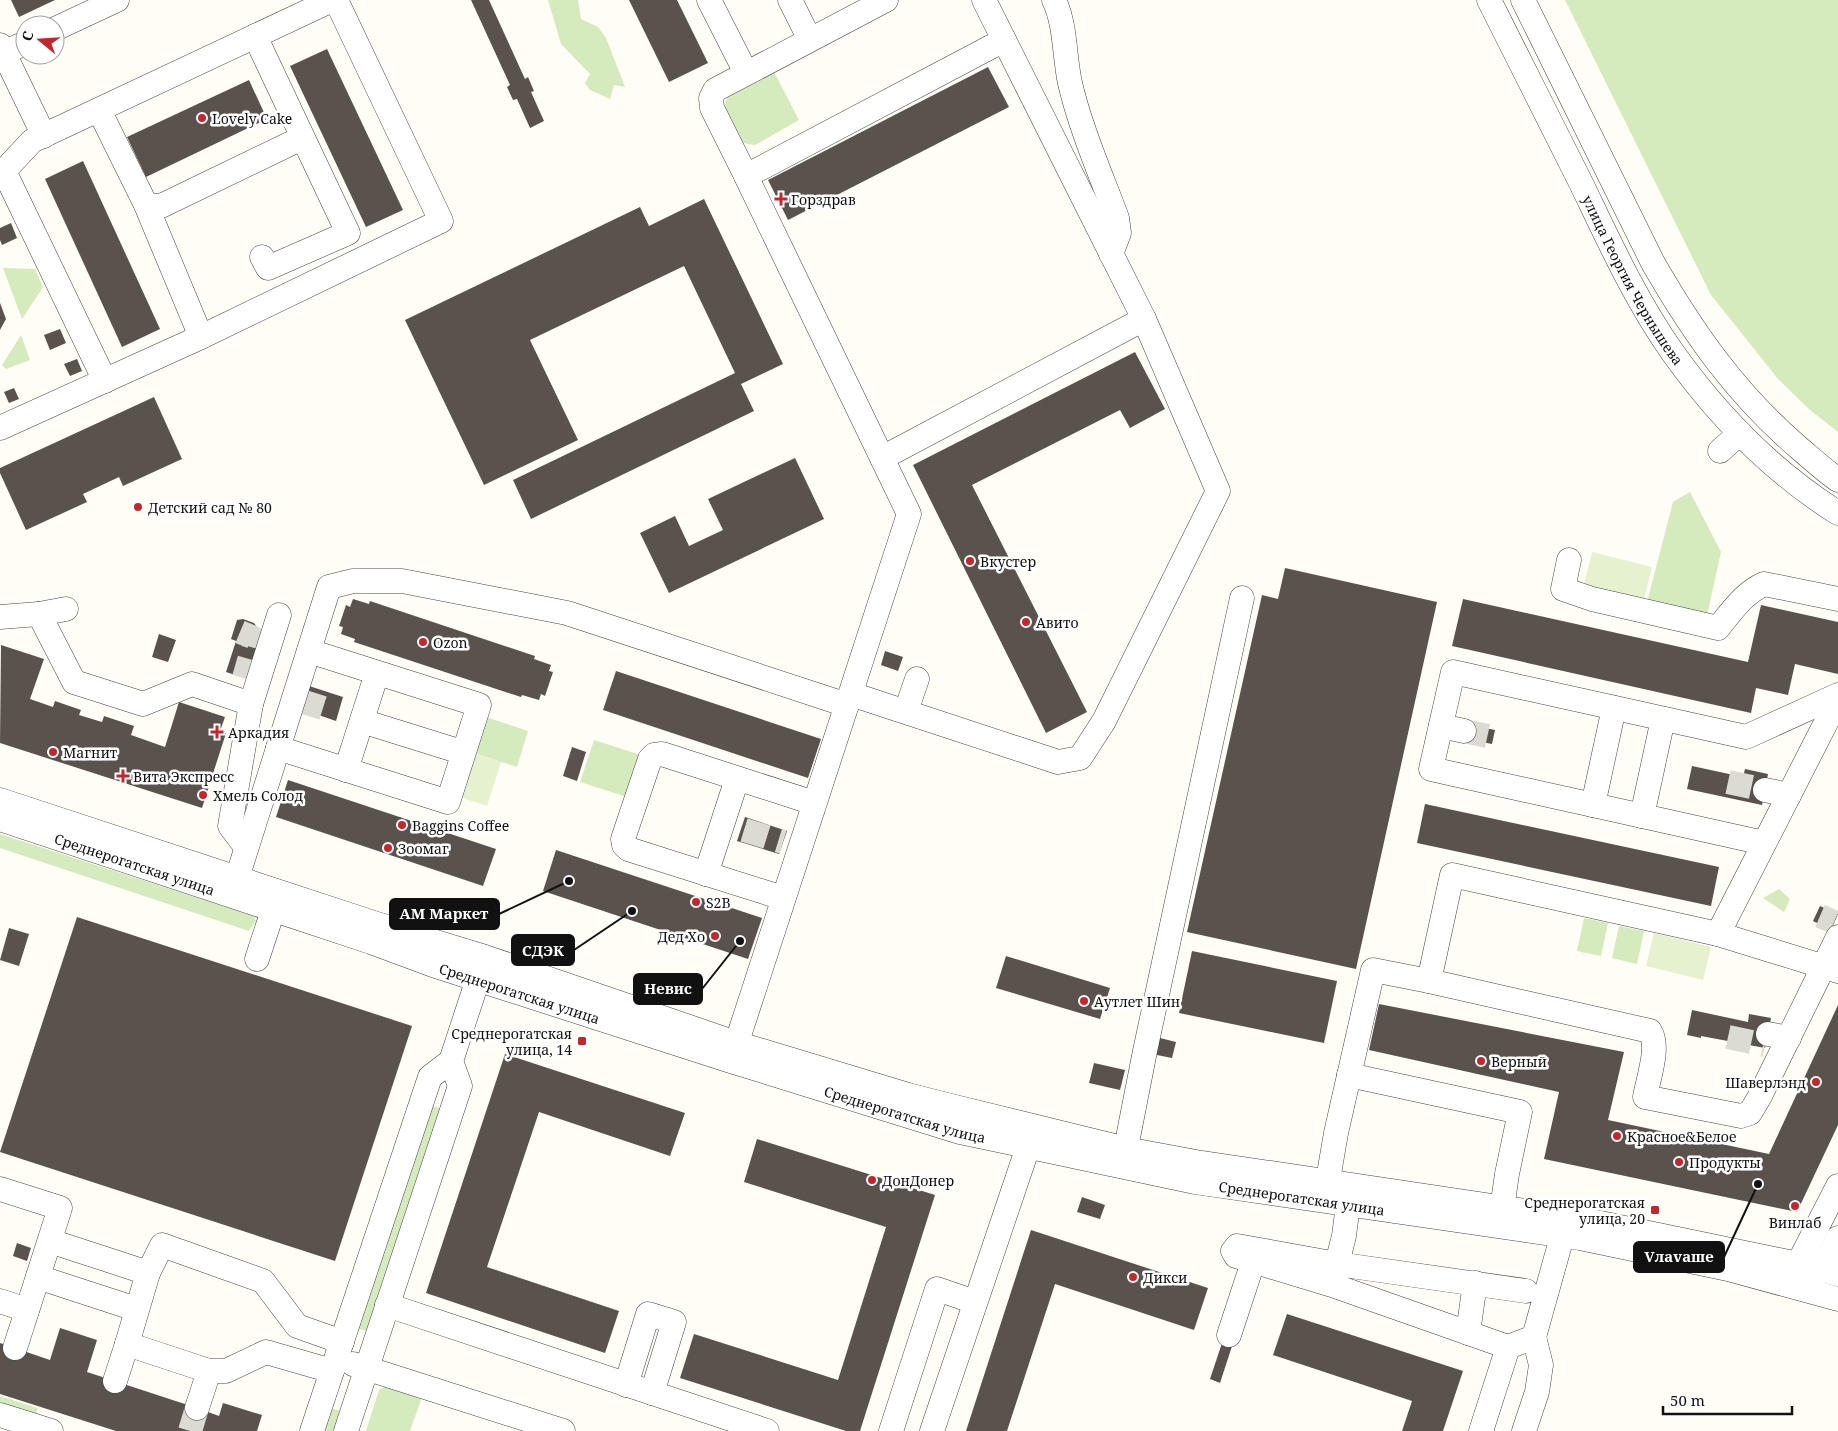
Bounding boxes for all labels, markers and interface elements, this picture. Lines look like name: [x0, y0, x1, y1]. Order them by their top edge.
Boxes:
north arrow: [15, 15, 65, 65]
text: С: [17, 29, 38, 43]
place label: Lovely Cake: [212, 109, 292, 128]
marker: Lovely Cake: [196, 112, 208, 124]
place label: Горздрав: [791, 190, 856, 209]
street label: улица Георгия Чернышева: [1579, 192, 1688, 369]
marker: Горздрав: [775, 193, 787, 205]
place label: Детский сад № 80: [148, 498, 272, 517]
marker: Детский сад № 80: [132, 501, 144, 513]
place label: Вкустер: [980, 552, 1036, 571]
marker: Вкустер: [964, 555, 976, 567]
place label: Авито: [1036, 613, 1079, 632]
marker: Авито: [1020, 616, 1032, 628]
place label: Ozon: [433, 633, 468, 652]
marker: Ozon: [417, 636, 429, 648]
place label: Аркадия: [228, 723, 289, 742]
marker: Аркадия: [210, 725, 224, 739]
place label: Магнит: [63, 743, 118, 762]
marker: Магнит: [47, 746, 59, 758]
place label: Вита Экспресс: [133, 767, 234, 786]
marker: Вита Экспресс: [117, 770, 129, 782]
place label: Хмель Солод: [213, 786, 303, 805]
marker: Хмель Солод: [197, 789, 209, 801]
place label: Baggins Coffee: [412, 816, 509, 835]
marker: Baggins Coffee: [396, 819, 408, 831]
street label: Среднерогатская улица: [52, 828, 217, 899]
place label: Зоомаг: [398, 839, 449, 858]
marker: Зоомаг: [382, 842, 394, 854]
place label: S2B: [706, 893, 731, 912]
marker: S2B: [690, 896, 702, 908]
callout: АМ Маркет: [390, 899, 499, 929]
text: АМ Маркет: [400, 903, 489, 923]
place label: Дед Хо: [657, 927, 705, 946]
marker: Дед Хо: [709, 930, 721, 942]
callout: СДЭК: [512, 935, 574, 965]
text: СДЭК: [522, 940, 564, 960]
street label: Среднерогатская улица: [437, 958, 602, 1028]
callout: Невис: [634, 974, 702, 1004]
text: Невис: [644, 978, 692, 998]
place label: Аутлет Шин: [1094, 992, 1180, 1011]
marker: Аутлет Шин: [1078, 995, 1090, 1007]
place label: Среднерогатская улица, 14: [451, 1024, 572, 1059]
marker: Среднерогатская улица, 14: [576, 1035, 588, 1047]
place label: Верный: [1491, 1052, 1547, 1071]
marker: Верный: [1475, 1055, 1487, 1067]
place label: Шаверлэнд: [1725, 1073, 1806, 1092]
marker: Шаверлэнд: [1810, 1076, 1822, 1088]
street label: Среднерогатская улица: [822, 1081, 987, 1147]
place label: Красное&Белое: [1627, 1127, 1736, 1146]
marker: Красное&Белое: [1611, 1130, 1623, 1142]
place label: Продукты: [1689, 1153, 1761, 1172]
marker: Продукты: [1673, 1156, 1685, 1168]
place label: ДонДонер: [882, 1171, 954, 1190]
marker: ДонДонер: [866, 1174, 878, 1186]
street label: Среднерогатская улица: [1217, 1176, 1386, 1219]
place label: Среднерогатская улица, 20: [1524, 1193, 1645, 1228]
marker: Винлаб: [1789, 1200, 1801, 1212]
marker: Среднерогатская улица, 20: [1649, 1204, 1661, 1216]
place label: Винлаб: [1769, 1213, 1821, 1232]
callout: Vлаvаше: [1634, 1242, 1724, 1272]
text: Vлаvаше: [1644, 1246, 1714, 1266]
place label: Дикси: [1143, 1268, 1187, 1287]
marker: Дикси: [1127, 1271, 1139, 1283]
scale bar: [1663, 1384, 1792, 1416]
text: 50 m: [1670, 1390, 1705, 1410]

